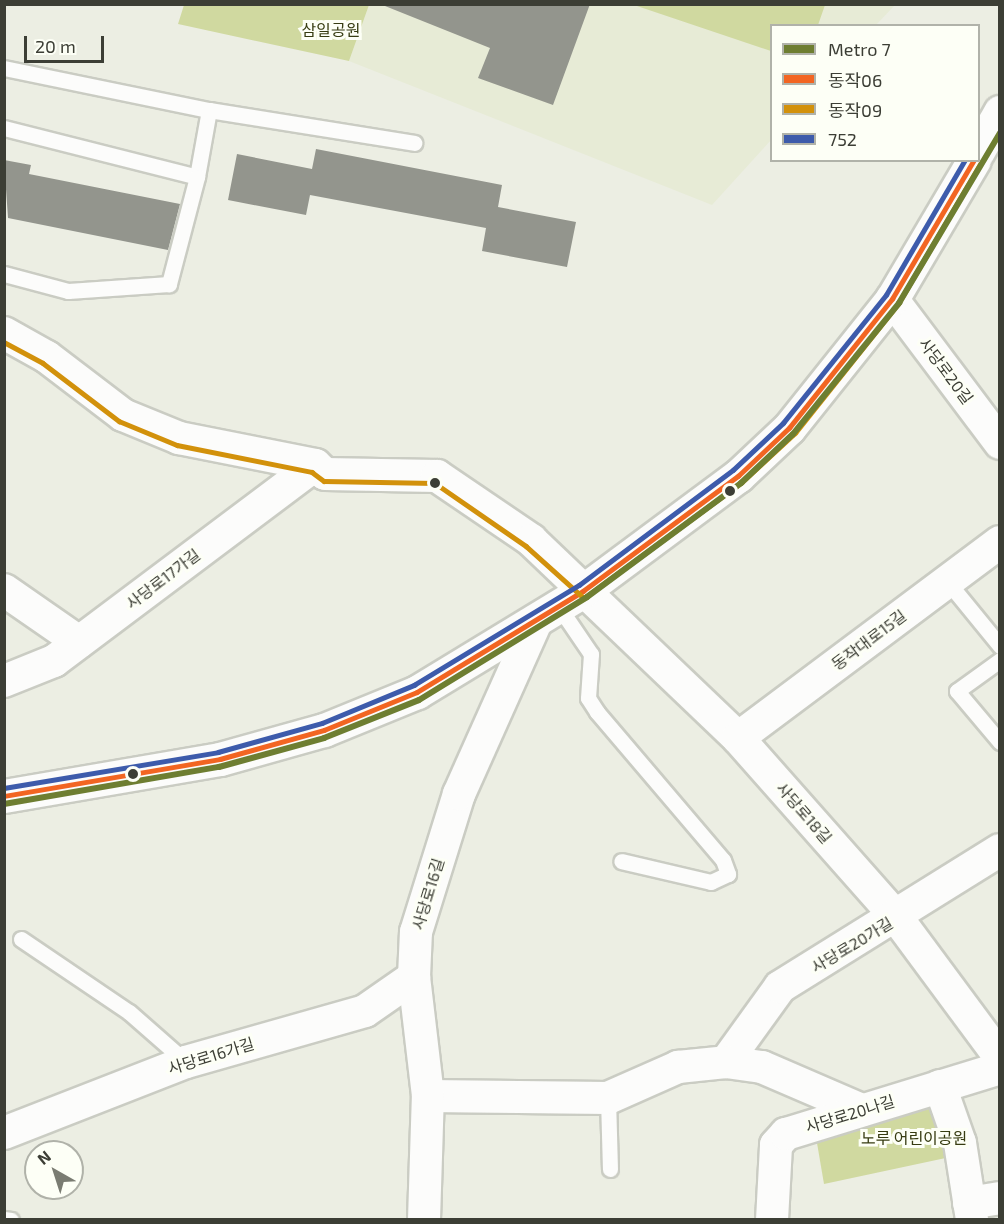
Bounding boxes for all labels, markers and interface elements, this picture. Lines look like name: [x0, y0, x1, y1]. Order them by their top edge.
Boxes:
park label: 삼일공원: [302, 20, 360, 40]
scale bar: [27, 24, 106, 62]
legend: [770, 24, 980, 162]
text: 20 m: [35, 35, 76, 57]
text: Metro 7: [828, 38, 891, 60]
text: 동작06: [828, 69, 882, 91]
text: 동작09: [828, 99, 882, 121]
text: 752: [828, 128, 857, 150]
street label: 사당로20길: [915, 334, 977, 408]
unlabelled marker: [429, 477, 441, 489]
unlabelled marker: [724, 485, 736, 497]
street label: 사당로17가길: [122, 545, 204, 613]
street label: 동작대로15길: [828, 606, 910, 674]
unlabelled marker: [127, 768, 139, 780]
street label: 사당로18길: [772, 778, 836, 848]
street label: 사당로16길: [408, 856, 448, 932]
street label: 사당로20가길: [808, 913, 896, 977]
street label: 사당로16가길: [166, 1034, 256, 1078]
street label: 사당로20나길: [803, 1091, 897, 1137]
park label: 노루 어린이공원: [861, 1128, 967, 1148]
north arrow: [24, 1140, 84, 1200]
text: N: [33, 1146, 54, 1168]

